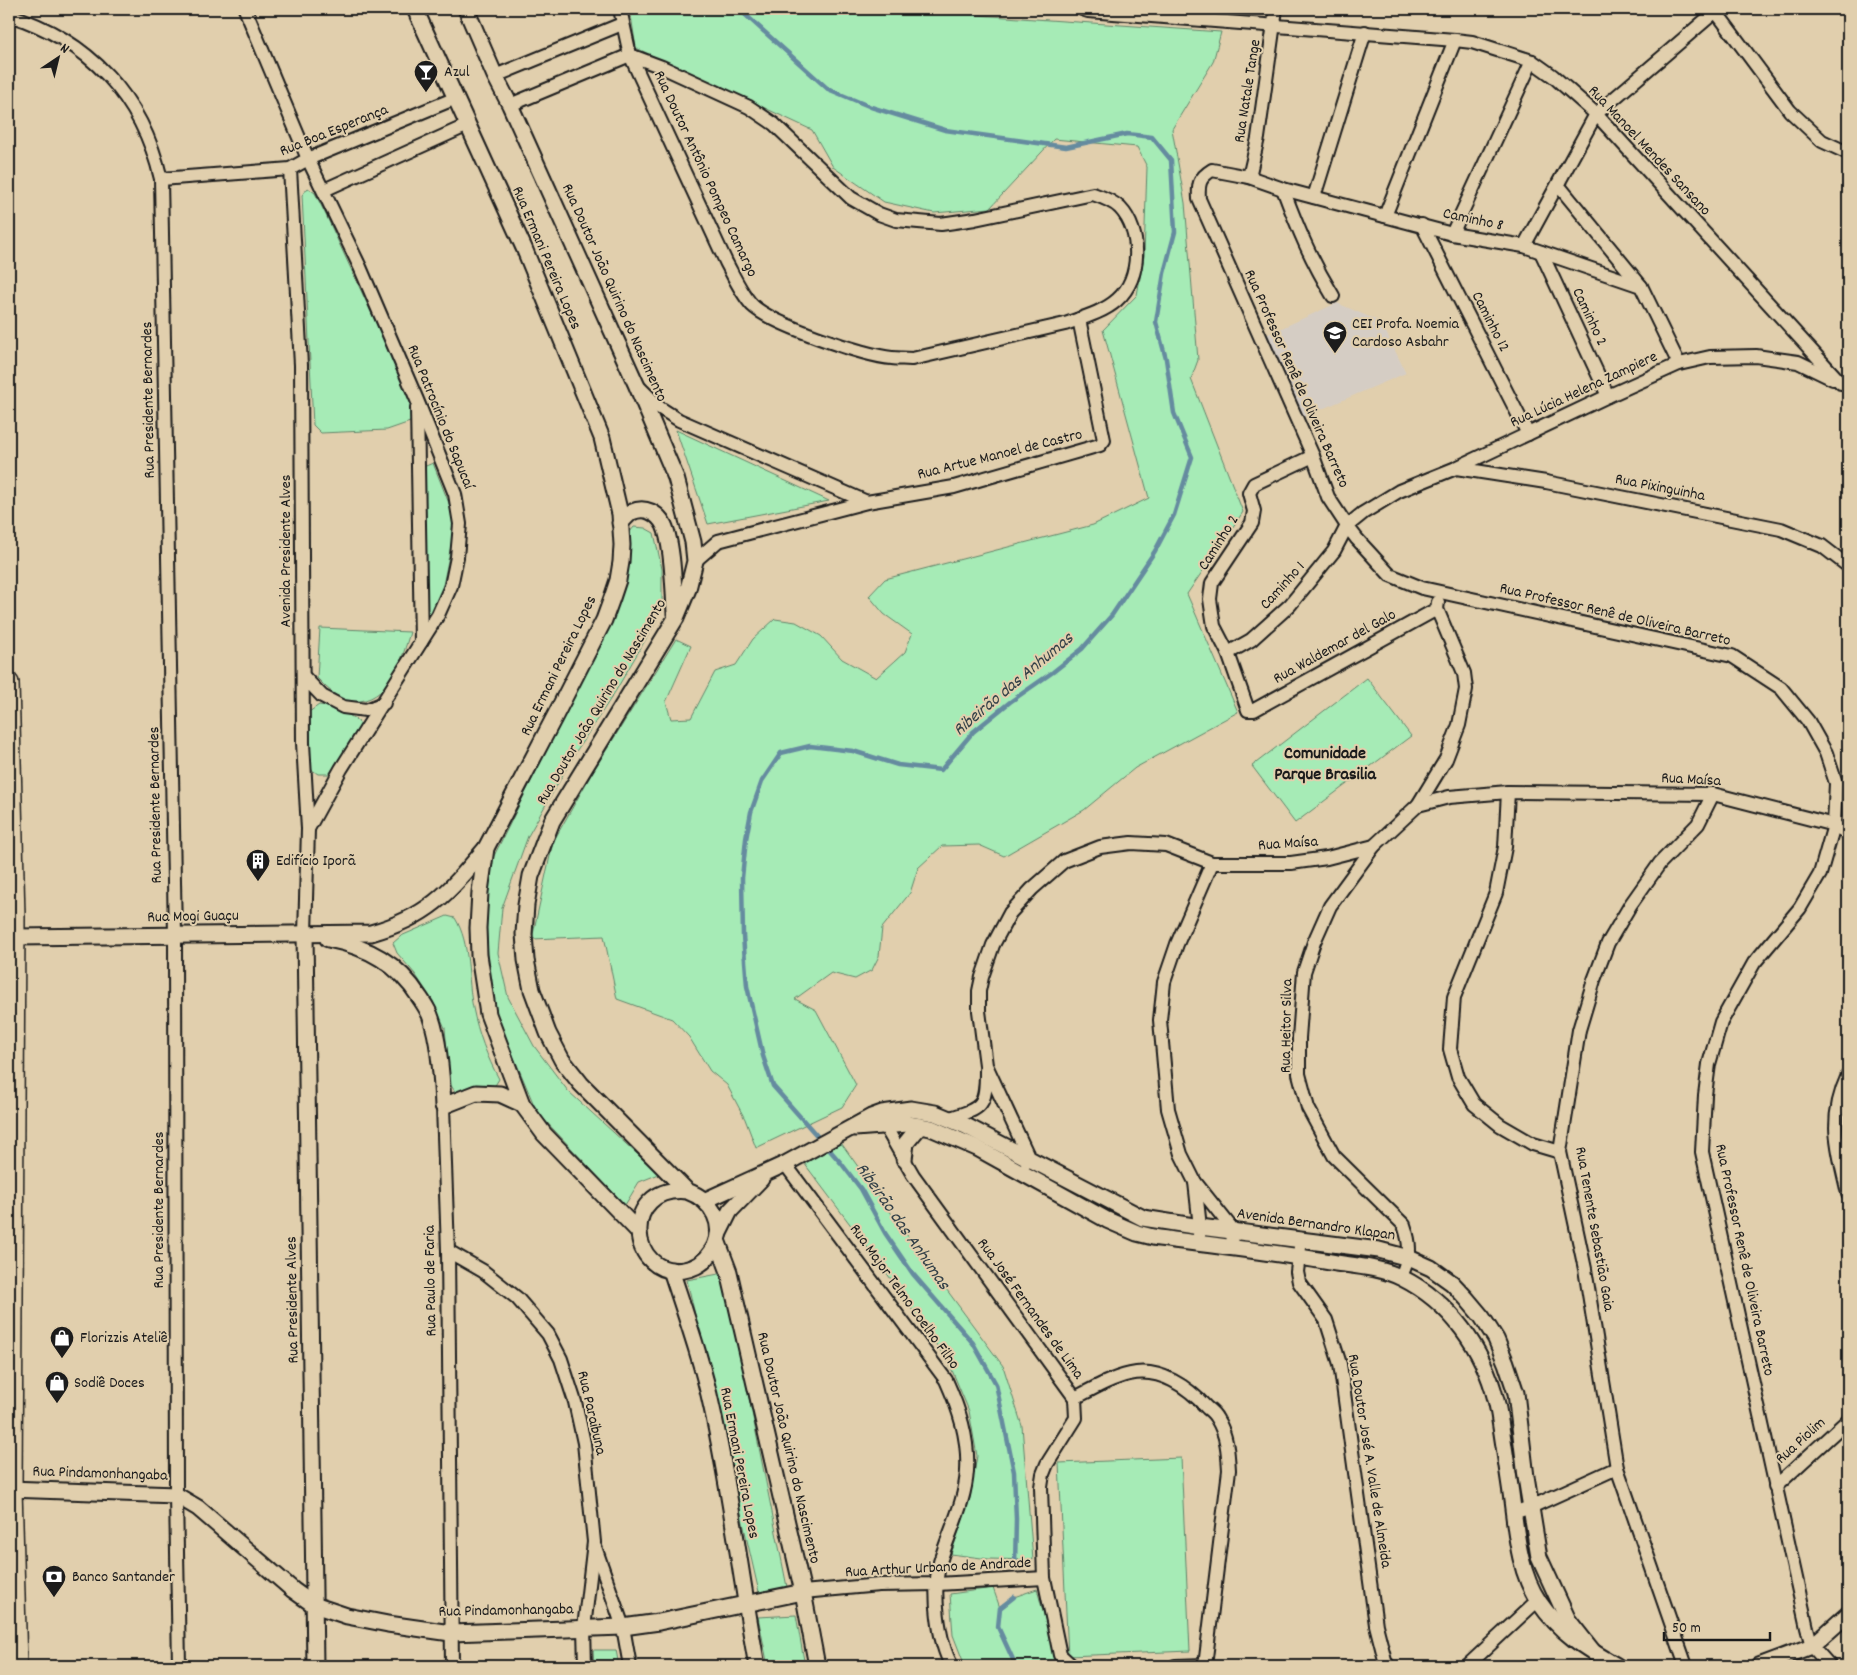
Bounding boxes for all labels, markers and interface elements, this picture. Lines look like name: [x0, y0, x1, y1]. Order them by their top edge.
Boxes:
north arrow: [32, 32, 82, 82]
street label: Rua Natale Tange: [1228, 38, 1268, 144]
text: N: [56, 39, 73, 59]
bar icon: Azul: [413, 59, 439, 93]
place label: Azul: [444, 61, 470, 84]
street label: Rua Doutor Antônio Pompeo Camargo: [647, 67, 763, 281]
street label: Rua Manoel Mendes Sansano: [1582, 81, 1716, 221]
street label: Rua Boa Esperança: [276, 99, 392, 163]
street label: Rua Doutor João Quirino do Nascimento: [555, 180, 673, 406]
street label: Rua Ermani Pereira Lopes: [505, 183, 587, 333]
street label: Caminho 8: [1441, 202, 1505, 238]
street label: Rua Professor Renê de Oliveira Barreto: [1237, 266, 1355, 492]
street label: Caminho 2: [1566, 284, 1612, 350]
street label: Caminho 12: [1465, 288, 1515, 356]
place label: CEI Profa. Noemia Cardoso Asbahr: [1352, 313, 1460, 354]
school or university icon: CEI Profa. Noemia Cardoso Asbahr: [1322, 320, 1348, 354]
street label: Rua Presidente Bernardes: [136, 321, 162, 479]
street label: Rua Patrocínio do Sapucaí: [400, 341, 480, 494]
street label: Rua Lúcia Helena Zampiere: [1506, 346, 1662, 434]
street label: Rua Artue Manoel de Castro: [915, 423, 1085, 487]
street label: Rua Pixinguinha: [1613, 468, 1708, 508]
street label: Avenida Presidente Alves: [275, 474, 298, 627]
street label: Caminho 2: [1193, 511, 1245, 575]
street label: Caminho 1: [1255, 557, 1311, 615]
street label: Rua Professor Renê de Oliveira Barreto: [1497, 577, 1733, 653]
street label: Rua Ermani Pereira Lopes: [515, 592, 603, 740]
street label: Rua Doutor João Quirino do Nascimento: [531, 595, 673, 809]
street label: Rua Waldemar del Galo: [1269, 604, 1401, 690]
water label: Ribeirão das Anhumas: [949, 627, 1080, 743]
street label: Rua Presidente Bernardes: [143, 726, 169, 884]
district label: Comunidade Parque Brasilia: [1274, 742, 1376, 788]
street label: Rua Maísa: [1660, 767, 1722, 793]
street label: Rua Maísa: [1257, 830, 1319, 858]
building icon: Edifício Iporã: [245, 848, 271, 882]
place label: Edifício Iporã: [276, 850, 356, 873]
street label: Rua Mogi Guaçu: [147, 905, 239, 929]
street label: Rua Heitor Silva: [1275, 978, 1299, 1073]
street label: Rua Presidente Bernardes: [148, 1131, 171, 1288]
street label: Rua Professor Renê de Oliveira Barreto: [1708, 1142, 1780, 1378]
street label: Rua Tenente Sebastião Gaia: [1568, 1145, 1620, 1314]
water label: Ribeirão das Anhumas: [849, 1158, 955, 1296]
street label: Avenida Bernandro Klapan: [1235, 1203, 1397, 1247]
street label: Rua Major Telmo Coelho Filho: [843, 1219, 965, 1375]
street label: Rua Paulo de Faria: [419, 1225, 443, 1337]
street label: Rua José Fernandes de Lima: [971, 1234, 1089, 1385]
street label: Rua Presidente Alves: [280, 1236, 306, 1364]
shop icon: Florizzis Ateliê: [49, 1325, 75, 1359]
place label: Florizzis Ateliê: [80, 1327, 168, 1350]
street label: Rua Doutor João Quirino do Nascimento: [750, 1330, 826, 1566]
street label: Rua Doutor José A. Valle de Almeida: [1341, 1352, 1397, 1570]
street label: Rua Paraibuna: [570, 1369, 612, 1458]
shop icon: Sodiê Doces: [44, 1370, 70, 1404]
place label: Sodiê Doces: [74, 1372, 145, 1395]
street label: Rua Ermani Pereira Lopes: [713, 1385, 765, 1541]
street label: Rua Piolim: [1771, 1412, 1831, 1470]
street label: Rua Pindamonhangaba: [32, 1460, 168, 1488]
street label: Rua Arthur Urbano de Andrade: [844, 1552, 1032, 1584]
bank icon: Banco Santander: [41, 1564, 67, 1598]
place label: Banco Santander: [72, 1566, 175, 1589]
street label: Rua Pindamonhangaba: [438, 1598, 574, 1624]
scale bar: [1664, 1610, 1771, 1642]
text: 50 m: [1672, 1618, 1701, 1640]

